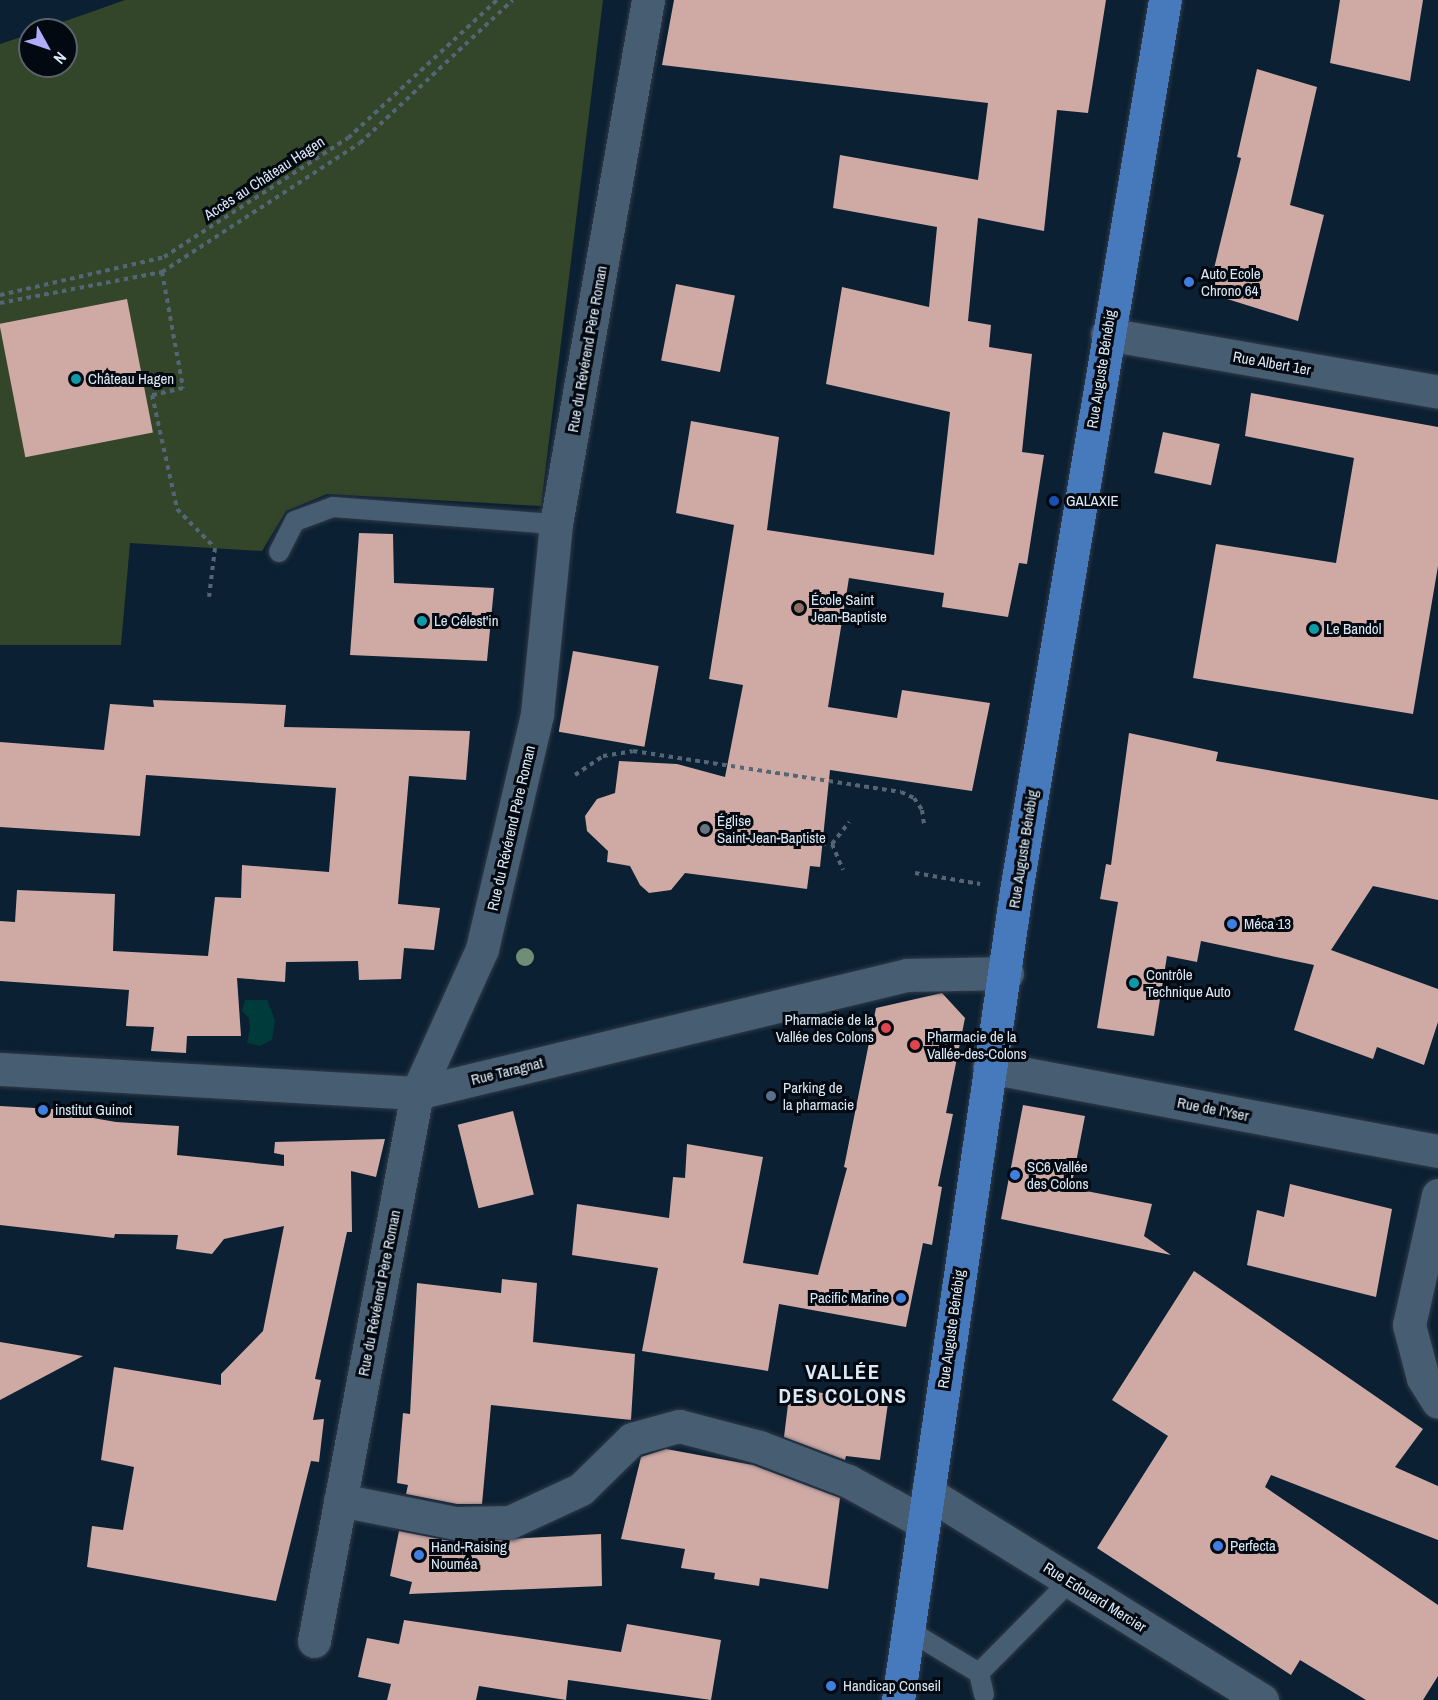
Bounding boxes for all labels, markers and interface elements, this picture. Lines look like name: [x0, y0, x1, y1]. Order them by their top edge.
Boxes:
north arrow: [18, 18, 78, 78]
text: N: [49, 48, 72, 69]
street label: Accès au Château Hagen: [200, 132, 328, 224]
street label: Rue du Révérend Père Roman: [563, 264, 611, 434]
place label: Auto Ecole Chrono 64: [1201, 264, 1260, 299]
marker: Auto Ecole Chrono 64: [1182, 275, 1196, 289]
street label: Rue Auguste Bénébig: [1083, 308, 1119, 430]
street label: Rue Albert 1er: [1231, 347, 1313, 379]
place label: Château Hagen: [88, 370, 174, 388]
marker: Château Hagen: [69, 372, 83, 386]
place label: GALAXIE: [1066, 492, 1119, 510]
marker: GALAXIE: [1047, 494, 1061, 508]
place label: École Saint Jean-Baptiste: [811, 590, 887, 625]
marker: École Saint Jean-Baptiste: [792, 601, 806, 615]
place label: Le Célest'in: [434, 612, 499, 630]
marker: Le Célest'in: [415, 614, 429, 628]
place label: Le Bandol: [1326, 620, 1381, 638]
marker: Le Bandol: [1307, 622, 1321, 636]
street label: Rue du Révérend Père Roman: [483, 744, 539, 912]
street label: Rue Auguste Bénébig: [1005, 788, 1041, 910]
place label: Église Saint-Jean-Baptiste: [717, 811, 826, 846]
marker: Église Saint-Jean-Baptiste: [698, 822, 712, 836]
place label: Méca 13: [1244, 915, 1291, 933]
marker: Méca 13: [1225, 917, 1239, 931]
place label: Contrôle Technique Auto: [1146, 965, 1231, 1000]
marker: Contrôle Technique Auto: [1127, 976, 1141, 990]
place label: Pharmacie de la Vallée des Colons: [776, 1010, 874, 1045]
marker: Pharmacie de la Vallée des Colons: [879, 1021, 893, 1035]
place label: Pharmacie de la Vallée-des-Colons: [927, 1027, 1027, 1062]
marker: Pharmacie de la Vallée-des-Colons: [908, 1038, 922, 1052]
street label: Rue Taragnat: [469, 1053, 545, 1089]
place label: Parking de la pharmacie: [783, 1078, 854, 1113]
marker: Parking de la pharmacie: [764, 1089, 778, 1103]
street label: Rue de l'Yser: [1176, 1093, 1250, 1125]
place label: institut Guinot: [55, 1101, 132, 1119]
marker: institut Guinot: [36, 1103, 50, 1117]
place label: SC6 Vallée des Colons: [1027, 1157, 1089, 1192]
marker: SC6 Vallée des Colons: [1008, 1168, 1022, 1182]
street label: Rue du Révérend Père Roman: [354, 1208, 404, 1378]
street label: Rue Auguste Bénébig: [934, 1268, 968, 1390]
place label: Pacific Marine: [810, 1289, 889, 1307]
marker: Pacific Marine: [894, 1291, 908, 1305]
district label: VALLÉE DES COLONS: [779, 1359, 907, 1409]
place label: Hand-Raising Nouméa: [431, 1537, 507, 1572]
place label: Perfecta: [1230, 1537, 1276, 1555]
marker: Perfecta: [1211, 1539, 1225, 1553]
marker: Hand-Raising Nouméa: [412, 1548, 426, 1562]
street label: Rue Edouard Mercier: [1040, 1558, 1150, 1636]
place label: Handicap Conseil: [843, 1677, 941, 1695]
marker: Handicap Conseil: [824, 1679, 838, 1693]

